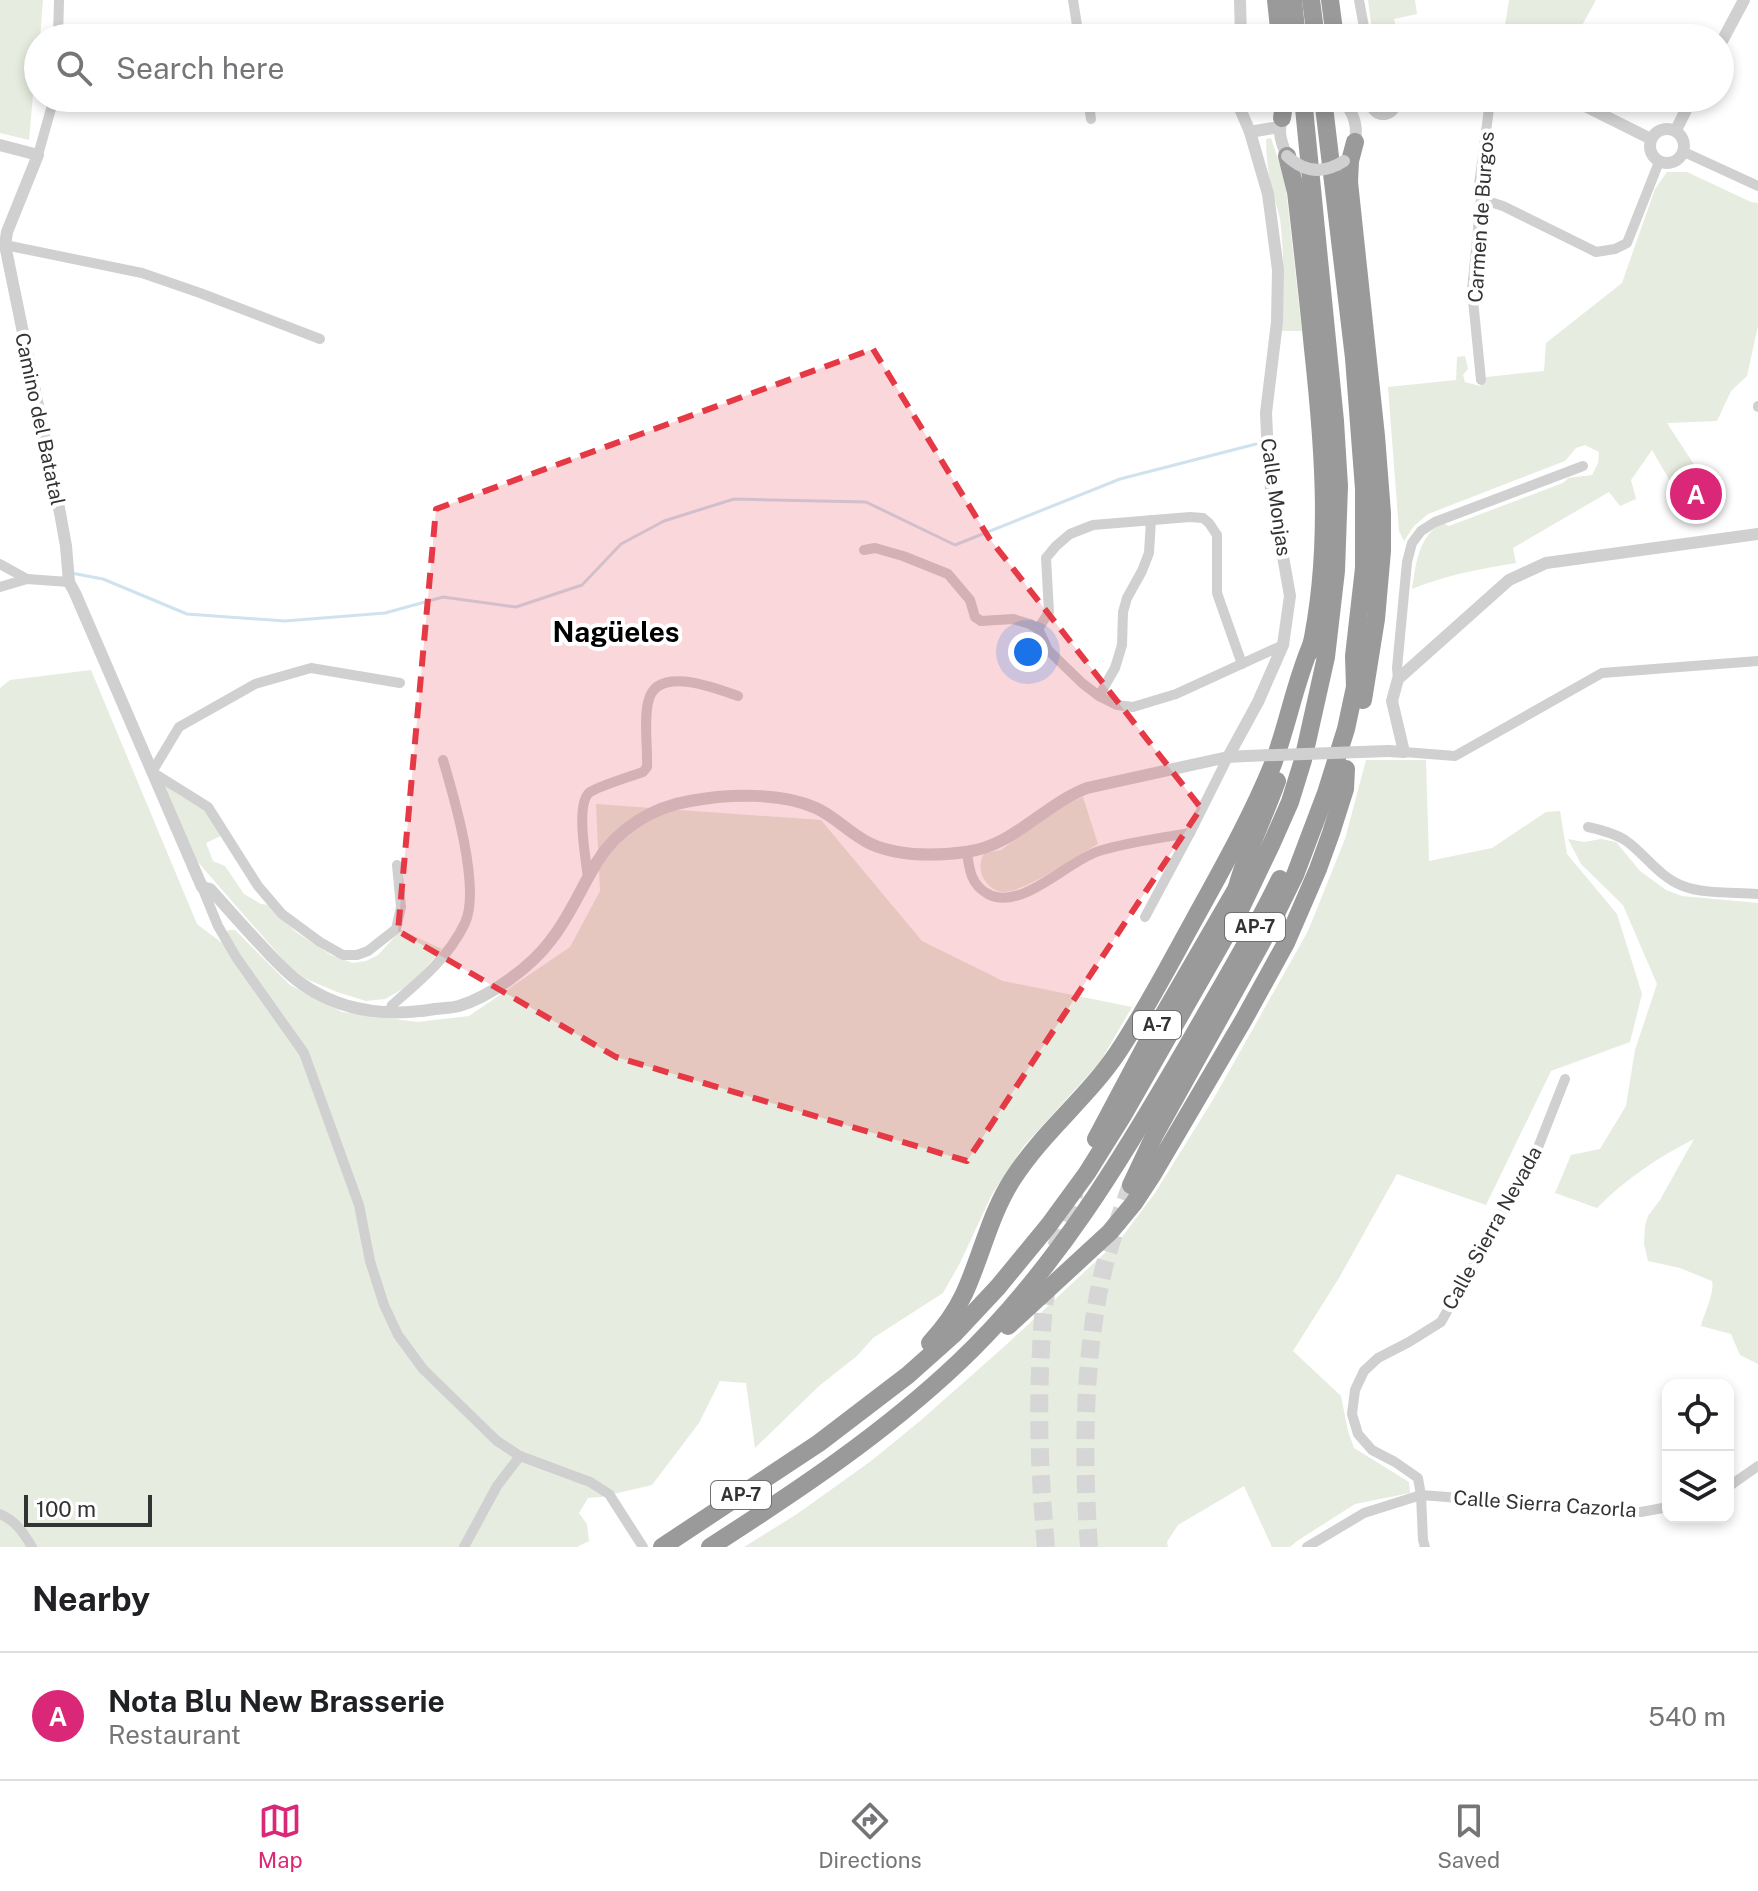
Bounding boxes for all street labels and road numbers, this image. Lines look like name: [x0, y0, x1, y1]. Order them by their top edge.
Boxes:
street label: Carmen de Burgos: [1463, 131, 1499, 303]
street label: Camino del Batatal: [10, 331, 70, 507]
street label: Calle Monjas: [1256, 436, 1296, 558]
road number: AP-7: [1225, 913, 1285, 941]
road number: A-7: [1133, 1011, 1181, 1039]
street label: Calle Sierra Nevada: [1437, 1142, 1547, 1314]
road number: AP-7: [711, 1481, 771, 1509]
street label: Calle Sierra Cazorla: [1453, 1486, 1637, 1522]

